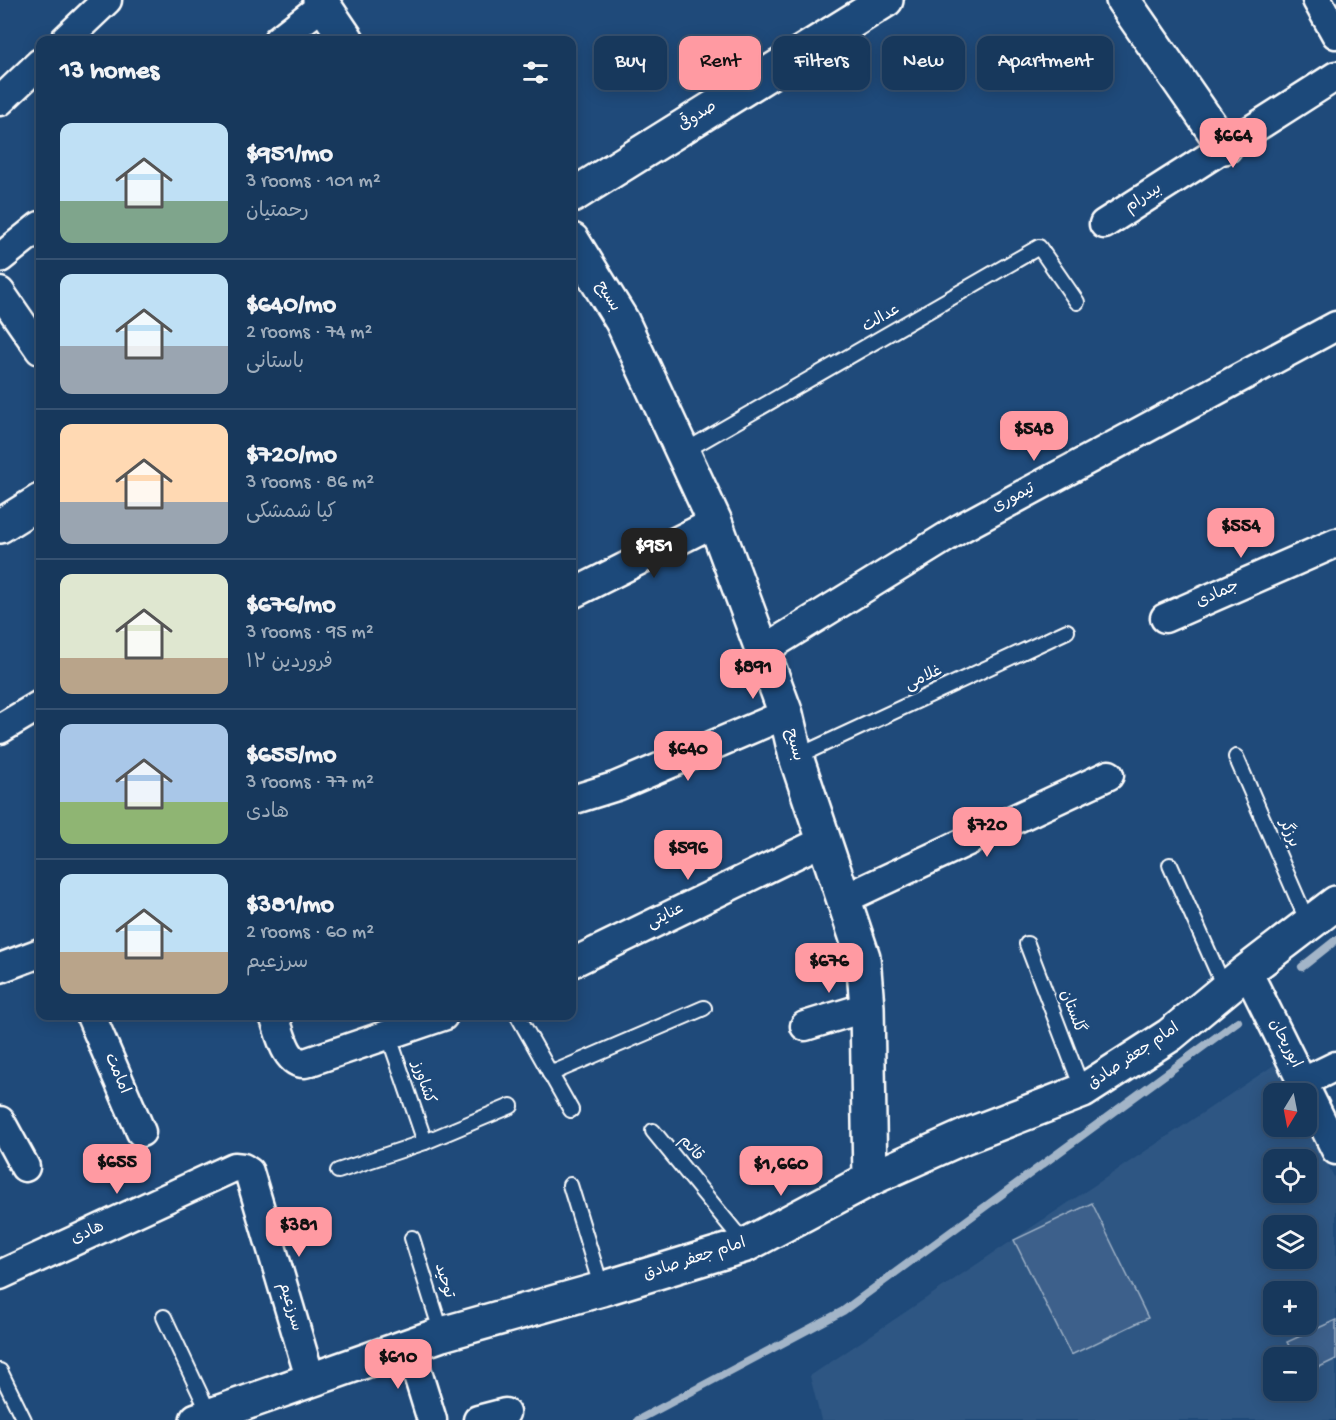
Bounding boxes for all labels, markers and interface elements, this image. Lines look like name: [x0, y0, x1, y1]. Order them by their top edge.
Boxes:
chip: Buy: [594, 36, 667, 90]
chip: Rent: [679, 36, 761, 90]
chip: Filters: [773, 36, 870, 90]
chip: New: [882, 36, 965, 90]
chip: Apartment: [977, 36, 1113, 90]
icon: filters: [519, 56, 552, 89]
text: 13 homes: [60, 57, 159, 88]
street label: صدوقی: [673, 94, 721, 136]
pin: $664: [1197, 118, 1269, 169]
text: $664: [1214, 126, 1252, 149]
text: $951/mo: [246, 140, 333, 171]
icon: home: [108, 147, 180, 219]
text: 3 rooms · 101 m²: [246, 171, 381, 194]
street label: بیدرام: [1122, 180, 1166, 218]
text: رحمتیان: [246, 201, 309, 224]
street label: بسیح: [590, 278, 624, 316]
text: $640/mo: [246, 291, 336, 322]
icon: home: [108, 298, 180, 370]
street label: عدالت: [859, 300, 905, 338]
text: 2 rooms · 74 m²: [246, 322, 372, 345]
text: باستانی: [246, 352, 304, 375]
pin: $548: [998, 411, 1070, 462]
text: $548: [1014, 419, 1054, 442]
text: $720/mo: [246, 441, 337, 472]
icon: home: [108, 448, 180, 520]
text: 3 rooms · 86 m²: [246, 472, 374, 495]
street label: تیموری: [989, 480, 1039, 518]
text: کیا شمشکی: [246, 502, 336, 525]
pin: $554: [1205, 508, 1277, 559]
text: $554: [1221, 516, 1261, 539]
pin: $951: [618, 528, 690, 579]
text: $951: [635, 536, 673, 559]
street label: جمادی: [1194, 577, 1242, 613]
text: $676/mo: [246, 591, 336, 622]
icon: home: [108, 598, 180, 670]
text: 3 rooms · 95 m²: [246, 622, 374, 645]
pin: $891: [717, 649, 789, 700]
text: ۱۲ فروردین: [246, 652, 333, 675]
text: $891: [734, 657, 772, 680]
street label: غلامی: [902, 662, 946, 696]
street label: بسیح: [780, 727, 806, 763]
pin: $640: [652, 731, 724, 782]
text: $640: [668, 739, 708, 762]
text: $655/mo: [246, 741, 336, 772]
icon: home: [108, 748, 180, 820]
text: 3 rooms · 77 m²: [246, 772, 374, 795]
text: هادی: [246, 802, 289, 825]
pin: $720: [951, 807, 1023, 858]
street label: برزگر: [1273, 814, 1305, 851]
text: $720: [967, 815, 1007, 838]
pin: $596: [652, 830, 724, 881]
text: $596: [668, 838, 708, 861]
text: $381/mo: [246, 891, 334, 922]
icon: home: [108, 898, 180, 970]
street label: عنایتی: [645, 900, 687, 934]
text: 2 rooms · 60 m²: [246, 922, 374, 945]
pin: $676: [793, 943, 865, 994]
text: $676: [809, 951, 849, 974]
text: سرزعیم: [246, 952, 308, 975]
street label: گلستان: [1054, 987, 1091, 1036]
street label: ابوریحان: [1264, 1016, 1304, 1072]
street label: امام جعفر صادق: [1085, 1019, 1183, 1095]
street label: امامت: [99, 1051, 133, 1097]
street label: کشاورز: [405, 1057, 438, 1107]
north arrow: [1263, 1083, 1317, 1137]
map controls: [1263, 1083, 1317, 1401]
street label: قائم: [674, 1132, 706, 1166]
pin: $655: [81, 1144, 153, 1195]
pin: $1,660: [732, 1146, 830, 1197]
button: locate: [1263, 1149, 1317, 1203]
text: $655: [97, 1152, 137, 1175]
text: $1,660: [754, 1154, 808, 1177]
pin: $381: [263, 1207, 335, 1258]
text: $381: [280, 1215, 318, 1238]
button: layers: [1263, 1215, 1317, 1269]
street label: هادی: [68, 1218, 108, 1250]
street label: امام جعفر صادق: [641, 1235, 749, 1285]
street label: توحید: [429, 1261, 457, 1301]
street label: سرزعیم: [273, 1280, 305, 1334]
button: +: [1263, 1281, 1317, 1335]
pin: $610: [362, 1339, 434, 1390]
text: $610: [379, 1347, 417, 1370]
button: −: [1263, 1347, 1317, 1401]

